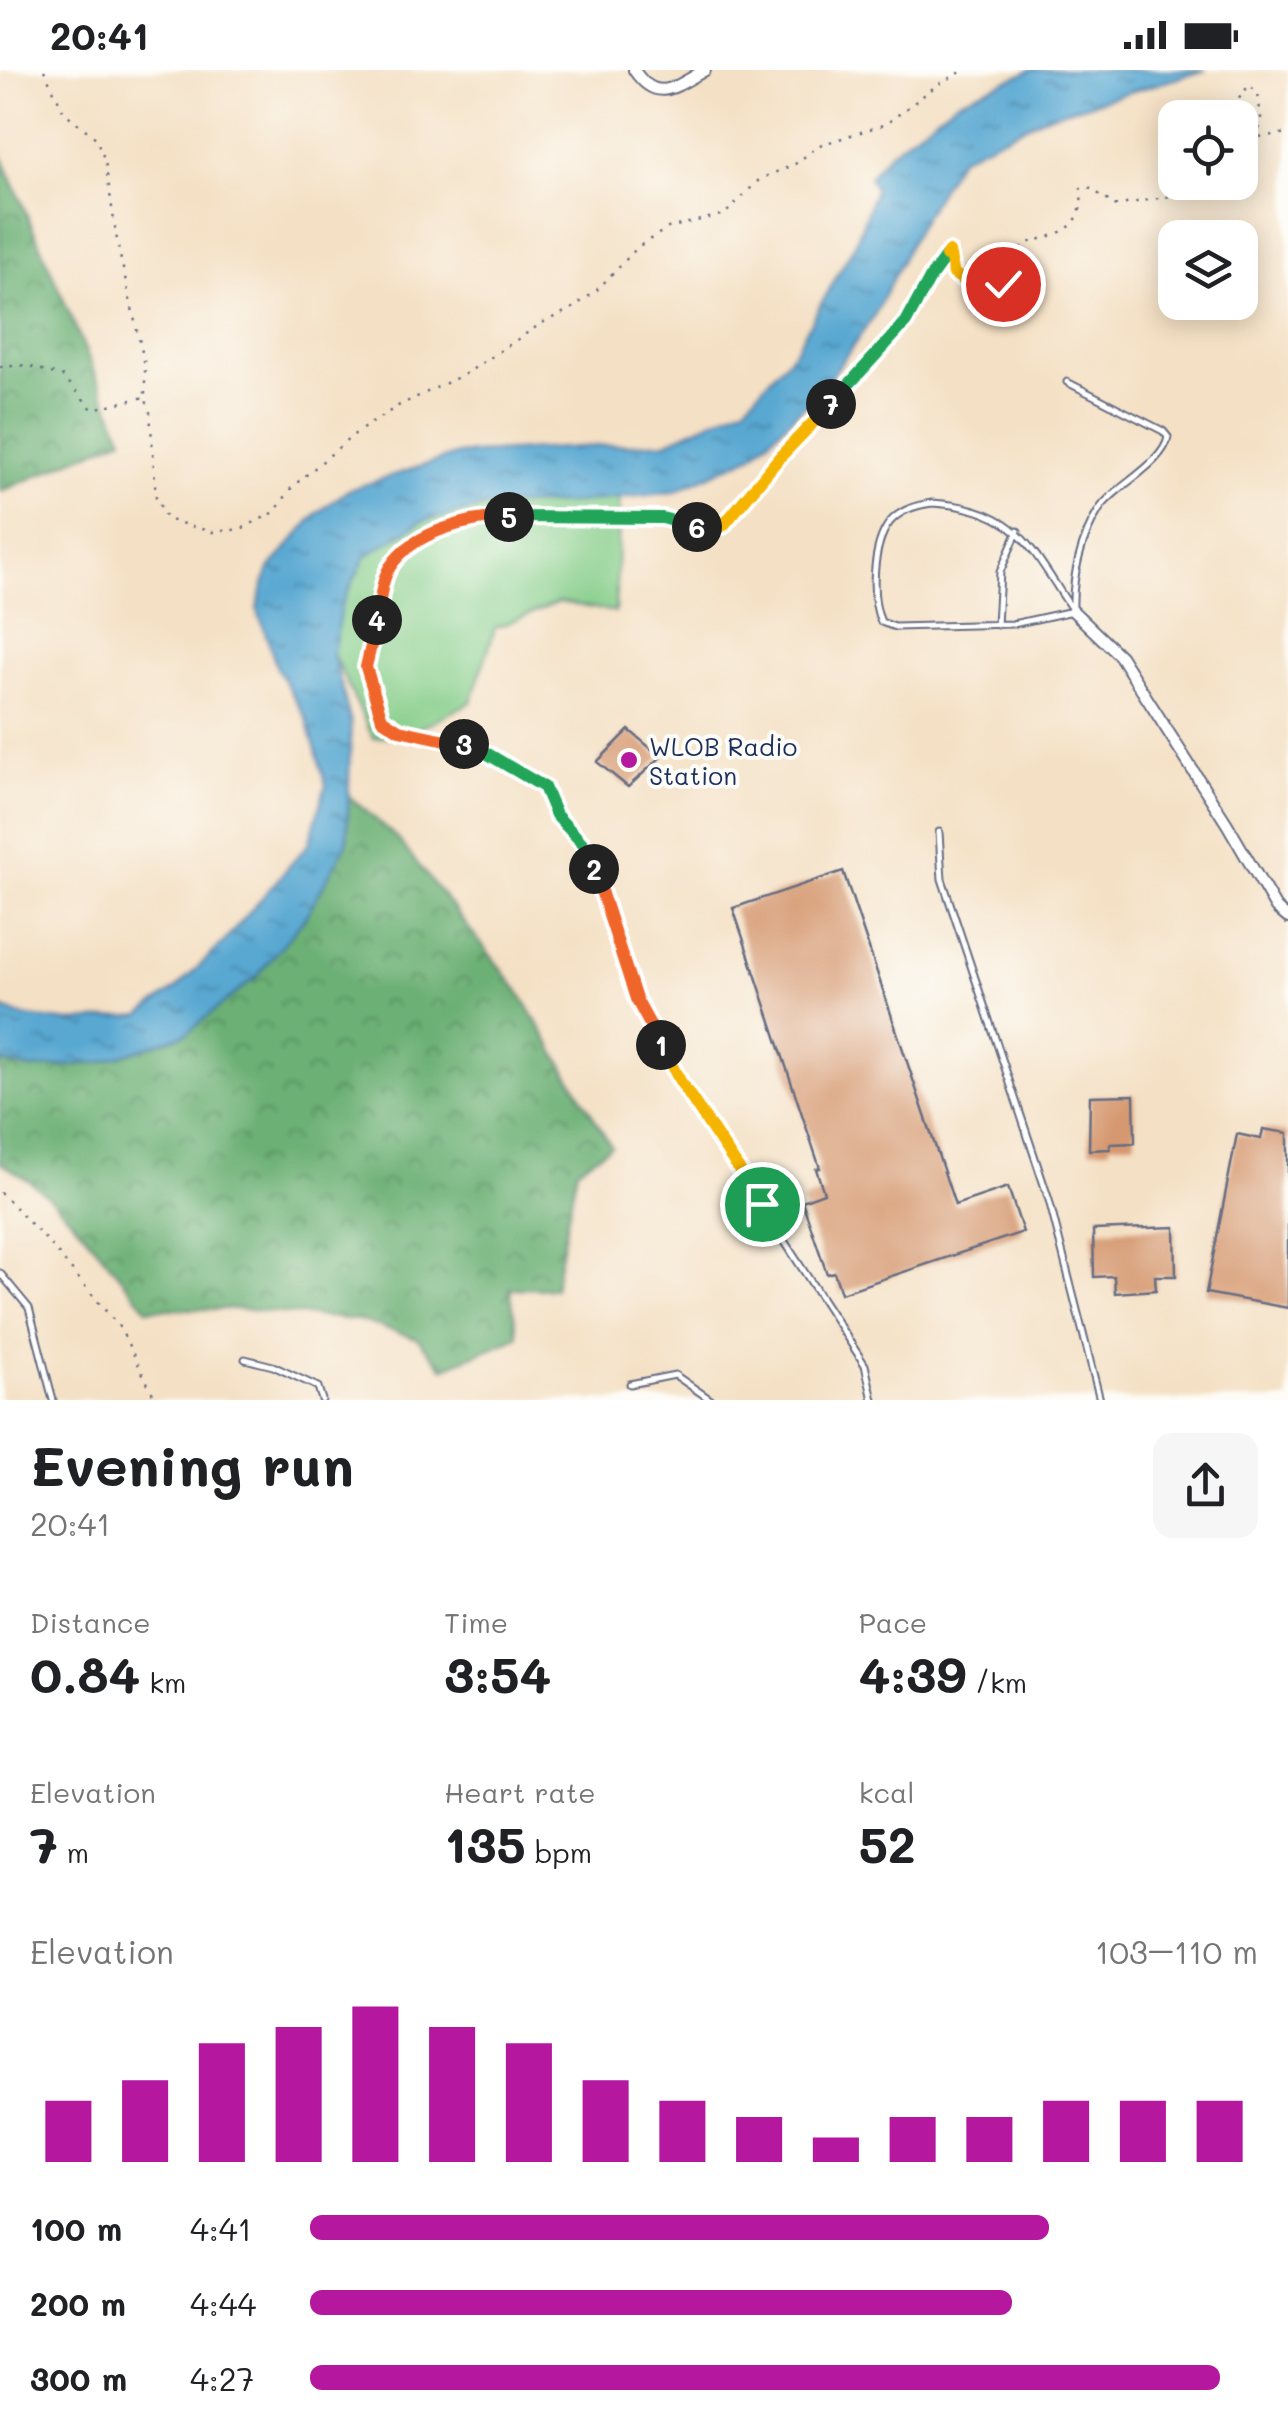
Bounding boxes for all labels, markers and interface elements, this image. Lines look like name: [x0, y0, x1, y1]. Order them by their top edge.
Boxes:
text: 20:41: [50, 10, 149, 60]
map controls: [1158, 100, 1258, 320]
button: locate: [1158, 100, 1258, 200]
button: layers: [1158, 220, 1258, 320]
pin: [961, 242, 1046, 327]
icon: check: [976, 257, 1031, 312]
pin: 7: [806, 379, 856, 429]
text: 7: [823, 386, 839, 422]
pin: 5: [484, 492, 534, 542]
text: 5: [501, 499, 517, 535]
pin: 6: [672, 502, 722, 552]
text: 6: [689, 509, 705, 545]
pin: 4: [352, 595, 402, 645]
text: 4: [368, 602, 386, 638]
pin: 3: [439, 719, 489, 769]
text: 3: [456, 726, 472, 762]
place label: WLOB Radio Station: [649, 730, 797, 791]
marker: WLOB Radio Station: [618, 749, 640, 771]
pin: 2: [569, 844, 619, 894]
text: 2: [586, 851, 602, 887]
pin: 1: [636, 1020, 686, 1070]
text: 1: [655, 1027, 667, 1063]
pin: [720, 1162, 805, 1247]
icon: arrive: [735, 1177, 790, 1232]
text: Evening run: [30, 1428, 354, 1500]
button: share: [1153, 1433, 1258, 1538]
text: 20:41: [30, 1502, 111, 1544]
text: Distance: [30, 1604, 151, 1640]
text: Time: [444, 1604, 508, 1640]
text: Pace: [859, 1604, 927, 1640]
text: 0.84: [30, 1640, 140, 1706]
text: 3:54: [444, 1640, 551, 1706]
text: 4:39: [859, 1640, 966, 1706]
text: km: [140, 1664, 186, 1700]
text: /km: [966, 1664, 1027, 1700]
text: Elevation: [30, 1774, 156, 1810]
text: Heart rate: [444, 1774, 596, 1810]
text: kcal: [859, 1774, 914, 1810]
text: 7: [30, 1810, 58, 1876]
text: 135: [444, 1810, 526, 1876]
text: 52: [859, 1810, 916, 1876]
text: m: [58, 1834, 89, 1870]
text: bpm: [526, 1834, 592, 1870]
text: Elevation: [30, 1930, 174, 1972]
text: 103–110 m: [1095, 1930, 1258, 1972]
text: 100 m: [30, 2207, 122, 2249]
text: 4:41: [190, 2207, 252, 2249]
text: 200 m: [30, 2282, 126, 2324]
text: 4:44: [190, 2282, 256, 2324]
text: 300 m: [30, 2357, 127, 2399]
text: 4:27: [190, 2357, 254, 2399]

